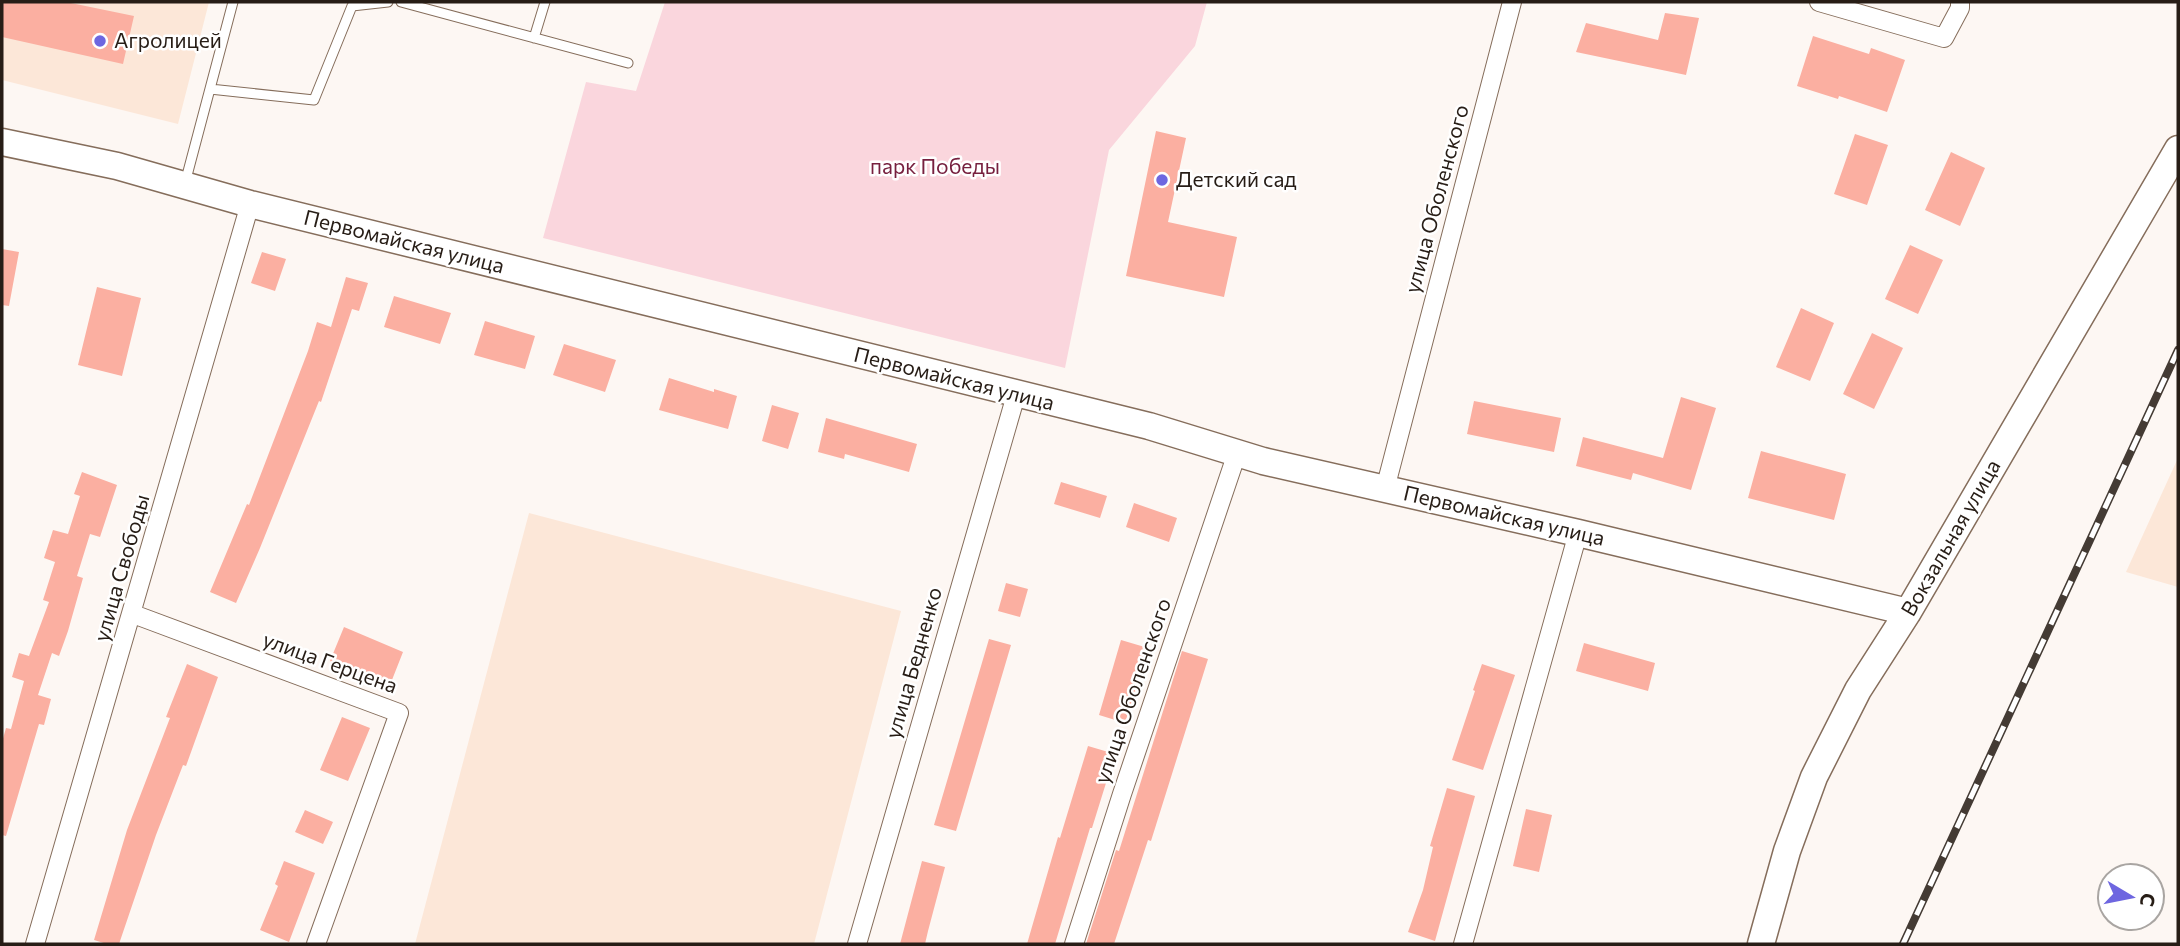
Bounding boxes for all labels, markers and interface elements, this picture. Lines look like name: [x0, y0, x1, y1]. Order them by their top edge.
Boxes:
place label: Агролицей: [114, 27, 222, 52]
marker: Агролицей: [92, 33, 108, 49]
street label: улица Оболенского: [1398, 102, 1473, 296]
park label: парк Победы: [870, 153, 1000, 178]
place label: Детский сад: [1176, 166, 1297, 191]
marker: Детский сад: [1154, 172, 1170, 188]
street label: Первомайская улица: [302, 204, 507, 278]
street label: Первомайская улица: [852, 341, 1057, 415]
street label: Вокзальная улица: [1895, 455, 2005, 620]
street label: Первомайская улица: [1401, 479, 1607, 550]
street label: улица Свободы: [88, 491, 154, 644]
street label: улица Бедненко: [879, 584, 946, 741]
street label: улица Оболенского: [1088, 595, 1175, 786]
street label: улица Герцена: [260, 626, 401, 697]
north arrow: [2096, 862, 2166, 932]
text: С: [2136, 892, 2161, 908]

